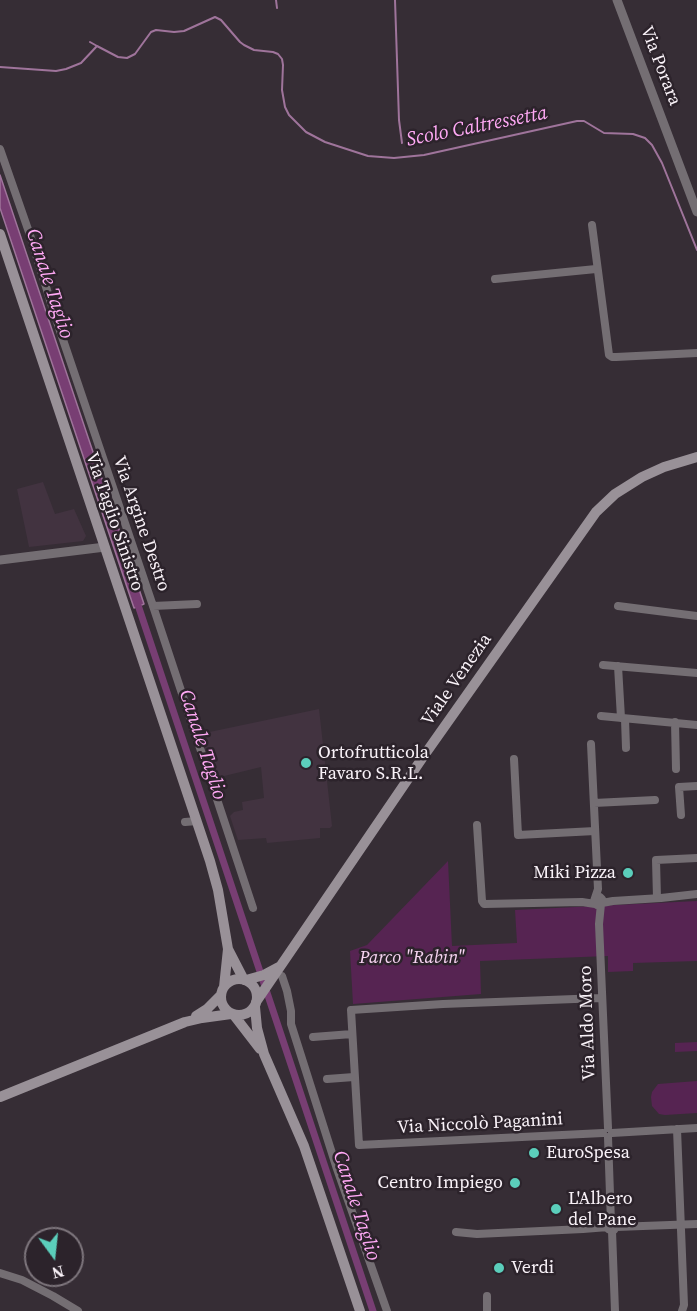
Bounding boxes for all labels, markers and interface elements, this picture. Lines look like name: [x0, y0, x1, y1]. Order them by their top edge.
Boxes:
street label: Via Porara: [635, 23, 685, 109]
water label: Scolo Caltressetta: [404, 102, 550, 152]
water label: Canale Taglio: [20, 226, 78, 342]
street label: Via Taglio Sinistro: [80, 450, 148, 594]
street label: Via Argine Destro: [108, 454, 174, 594]
street label: Viale Venezia: [417, 630, 497, 730]
water label: Canale Taglio: [173, 687, 231, 803]
place label: Ortofrutticola Favaro S.R.L.: [318, 742, 429, 784]
marker: Ortofrutticola Favaro S.R.L.: [299, 756, 313, 770]
place label: Miki Pizza: [533, 862, 616, 884]
marker: Miki Pizza: [621, 866, 635, 880]
park label: Parco "Rabin": [359, 947, 465, 969]
street label: Via Aldo Moro: [575, 965, 601, 1081]
street label: Via Niccolò Paganini: [397, 1109, 563, 1139]
place label: EuroSpesa: [546, 1142, 630, 1164]
marker: EuroSpesa: [527, 1146, 541, 1160]
water label: Canale Taglio: [327, 1148, 385, 1264]
place label: Centro Impiego: [378, 1172, 503, 1194]
marker: Centro Impiego: [508, 1176, 522, 1190]
place label: L'Albero del Pane: [568, 1188, 637, 1230]
marker: L'Albero del Pane: [549, 1202, 563, 1216]
north arrow: [24, 1227, 84, 1287]
place label: Verdi: [511, 1257, 554, 1279]
text: N: [50, 1260, 67, 1285]
marker: Verdi: [492, 1261, 506, 1275]

